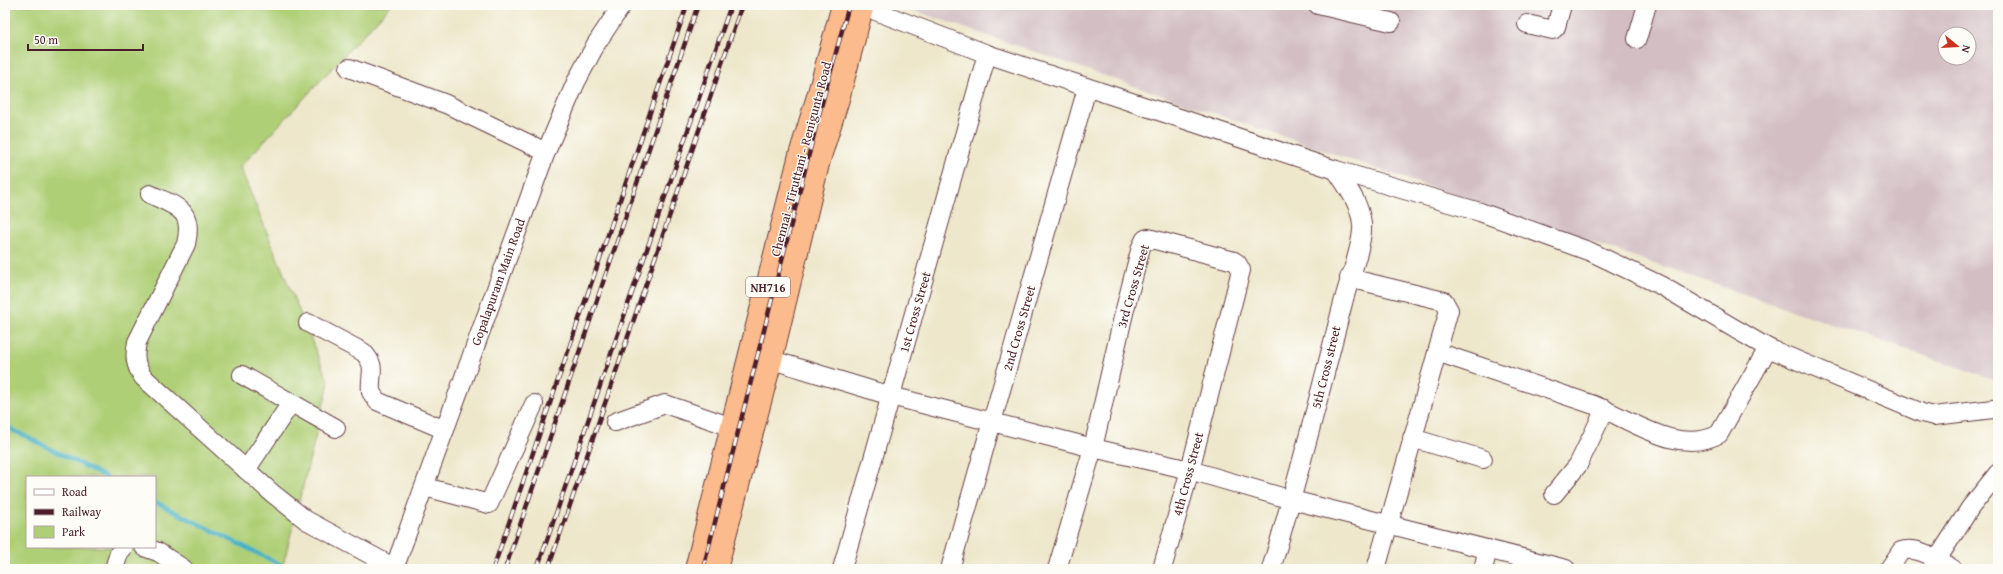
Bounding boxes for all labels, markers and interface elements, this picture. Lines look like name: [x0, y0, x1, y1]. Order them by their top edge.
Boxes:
scale bar: [28, 26, 143, 52]
north arrow: [1937, 26, 1977, 66]
text: 50 m: [34, 31, 58, 48]
text: N: [1958, 43, 1975, 56]
street label: Chennai - Tiruttani - Renigunta Road: [766, 59, 836, 259]
street label: Gopalapuram Main Road: [466, 216, 530, 348]
street label: 3rd Cross Street: [1112, 242, 1154, 330]
street label: 1st Cross Street: [894, 269, 936, 355]
road number: NH716: [746, 277, 790, 297]
street label: 2nd Cross Street: [998, 283, 1040, 373]
street label: 5th Cross street: [1307, 323, 1346, 410]
street label: 4th Cross Street: [1168, 430, 1208, 518]
legend: [26, 476, 156, 548]
text: Road: [62, 483, 88, 500]
text: Railway: [62, 503, 101, 520]
text: Park: [62, 523, 86, 540]

